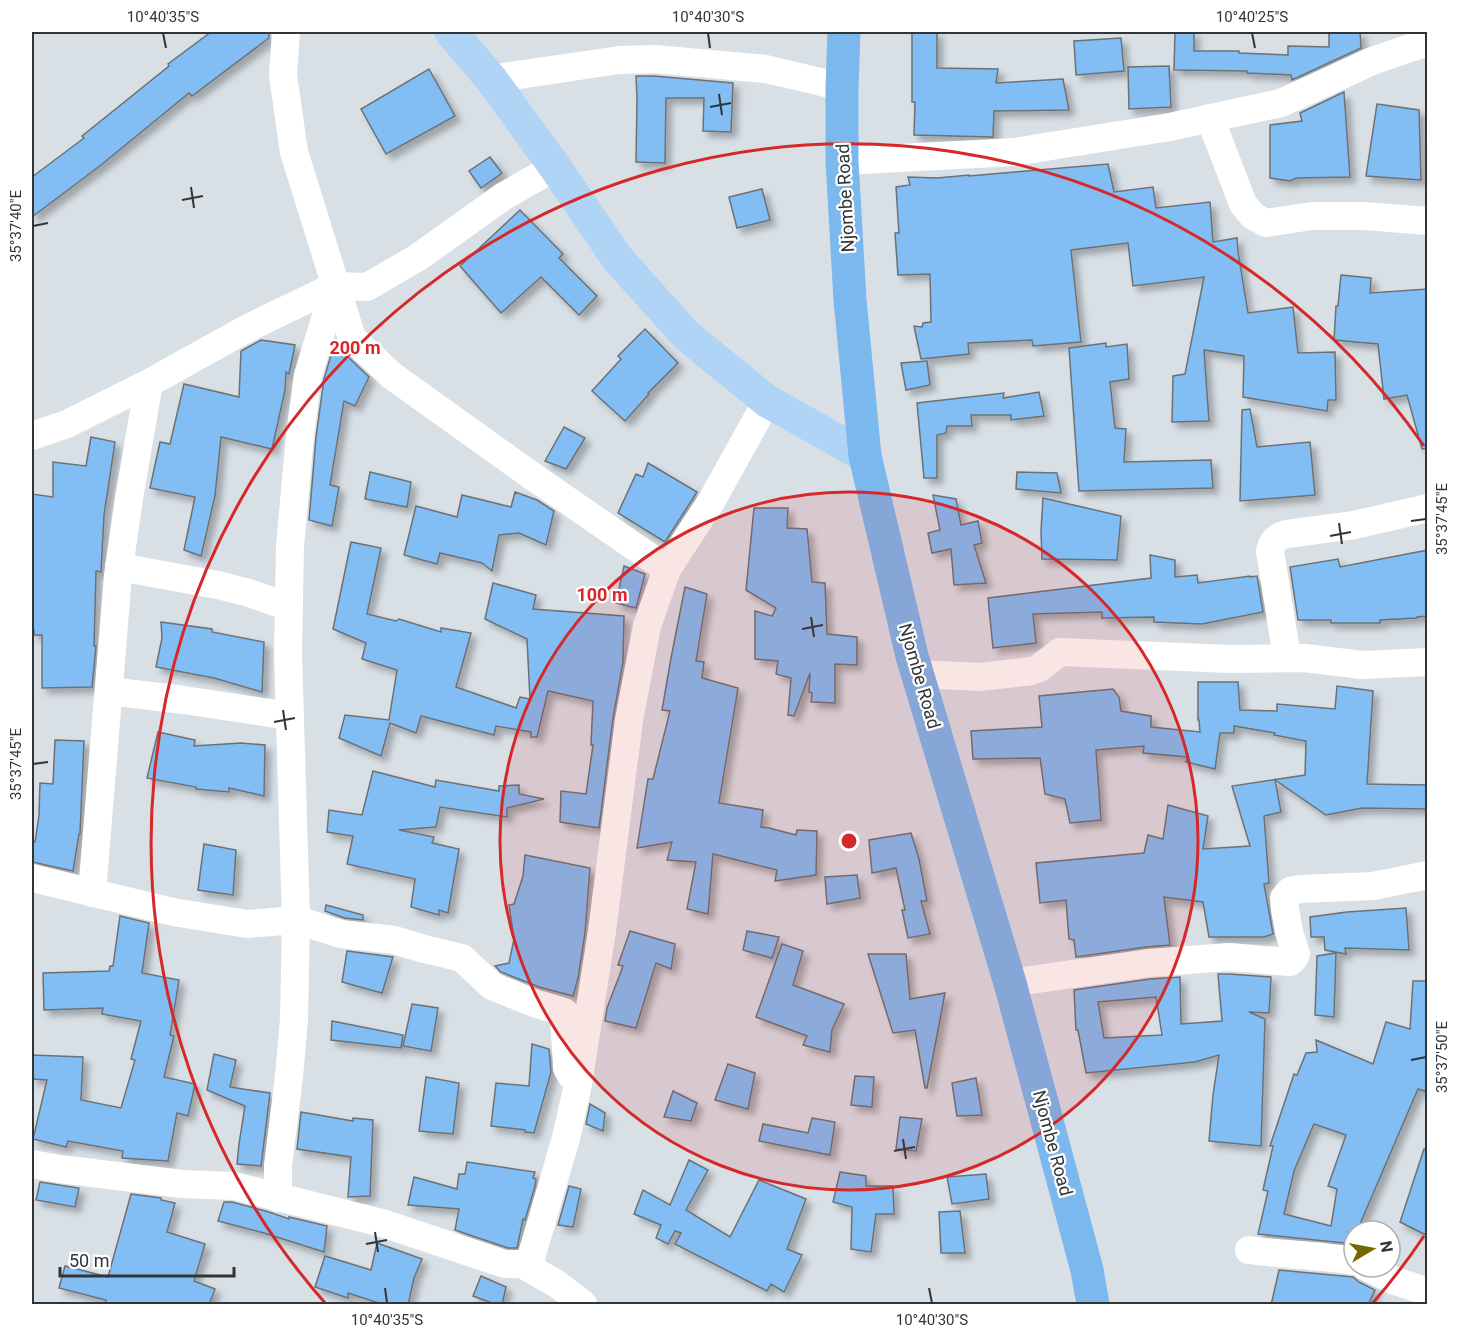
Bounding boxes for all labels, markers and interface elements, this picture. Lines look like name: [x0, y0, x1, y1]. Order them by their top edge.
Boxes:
text: 10°40'35"S: [127, 8, 199, 26]
text: 10°40'30"S: [672, 8, 744, 26]
text: 10°40'25"S: [1216, 8, 1288, 26]
street label: Njombe Road: [832, 143, 858, 253]
text: 35°37'40"E: [7, 189, 25, 262]
text: 200 m: [329, 337, 381, 358]
text: 35°37'45"E: [1433, 482, 1451, 555]
text: 100 m: [576, 584, 628, 605]
street label: Njombe Road: [895, 621, 945, 731]
text: 35°37'45"E: [7, 727, 25, 800]
centre of rings: [839, 831, 859, 851]
text: 35°37'50"E: [1433, 1020, 1451, 1093]
street label: Njombe Road: [1029, 1088, 1077, 1198]
north arrow: [1342, 1219, 1402, 1279]
text: N: [1376, 1239, 1397, 1254]
scale bar: [60, 1240, 234, 1278]
text: 50 m: [69, 1250, 109, 1271]
text: 10°40'35"S: [351, 1311, 423, 1329]
text: 10°40'30"S: [896, 1311, 968, 1329]

